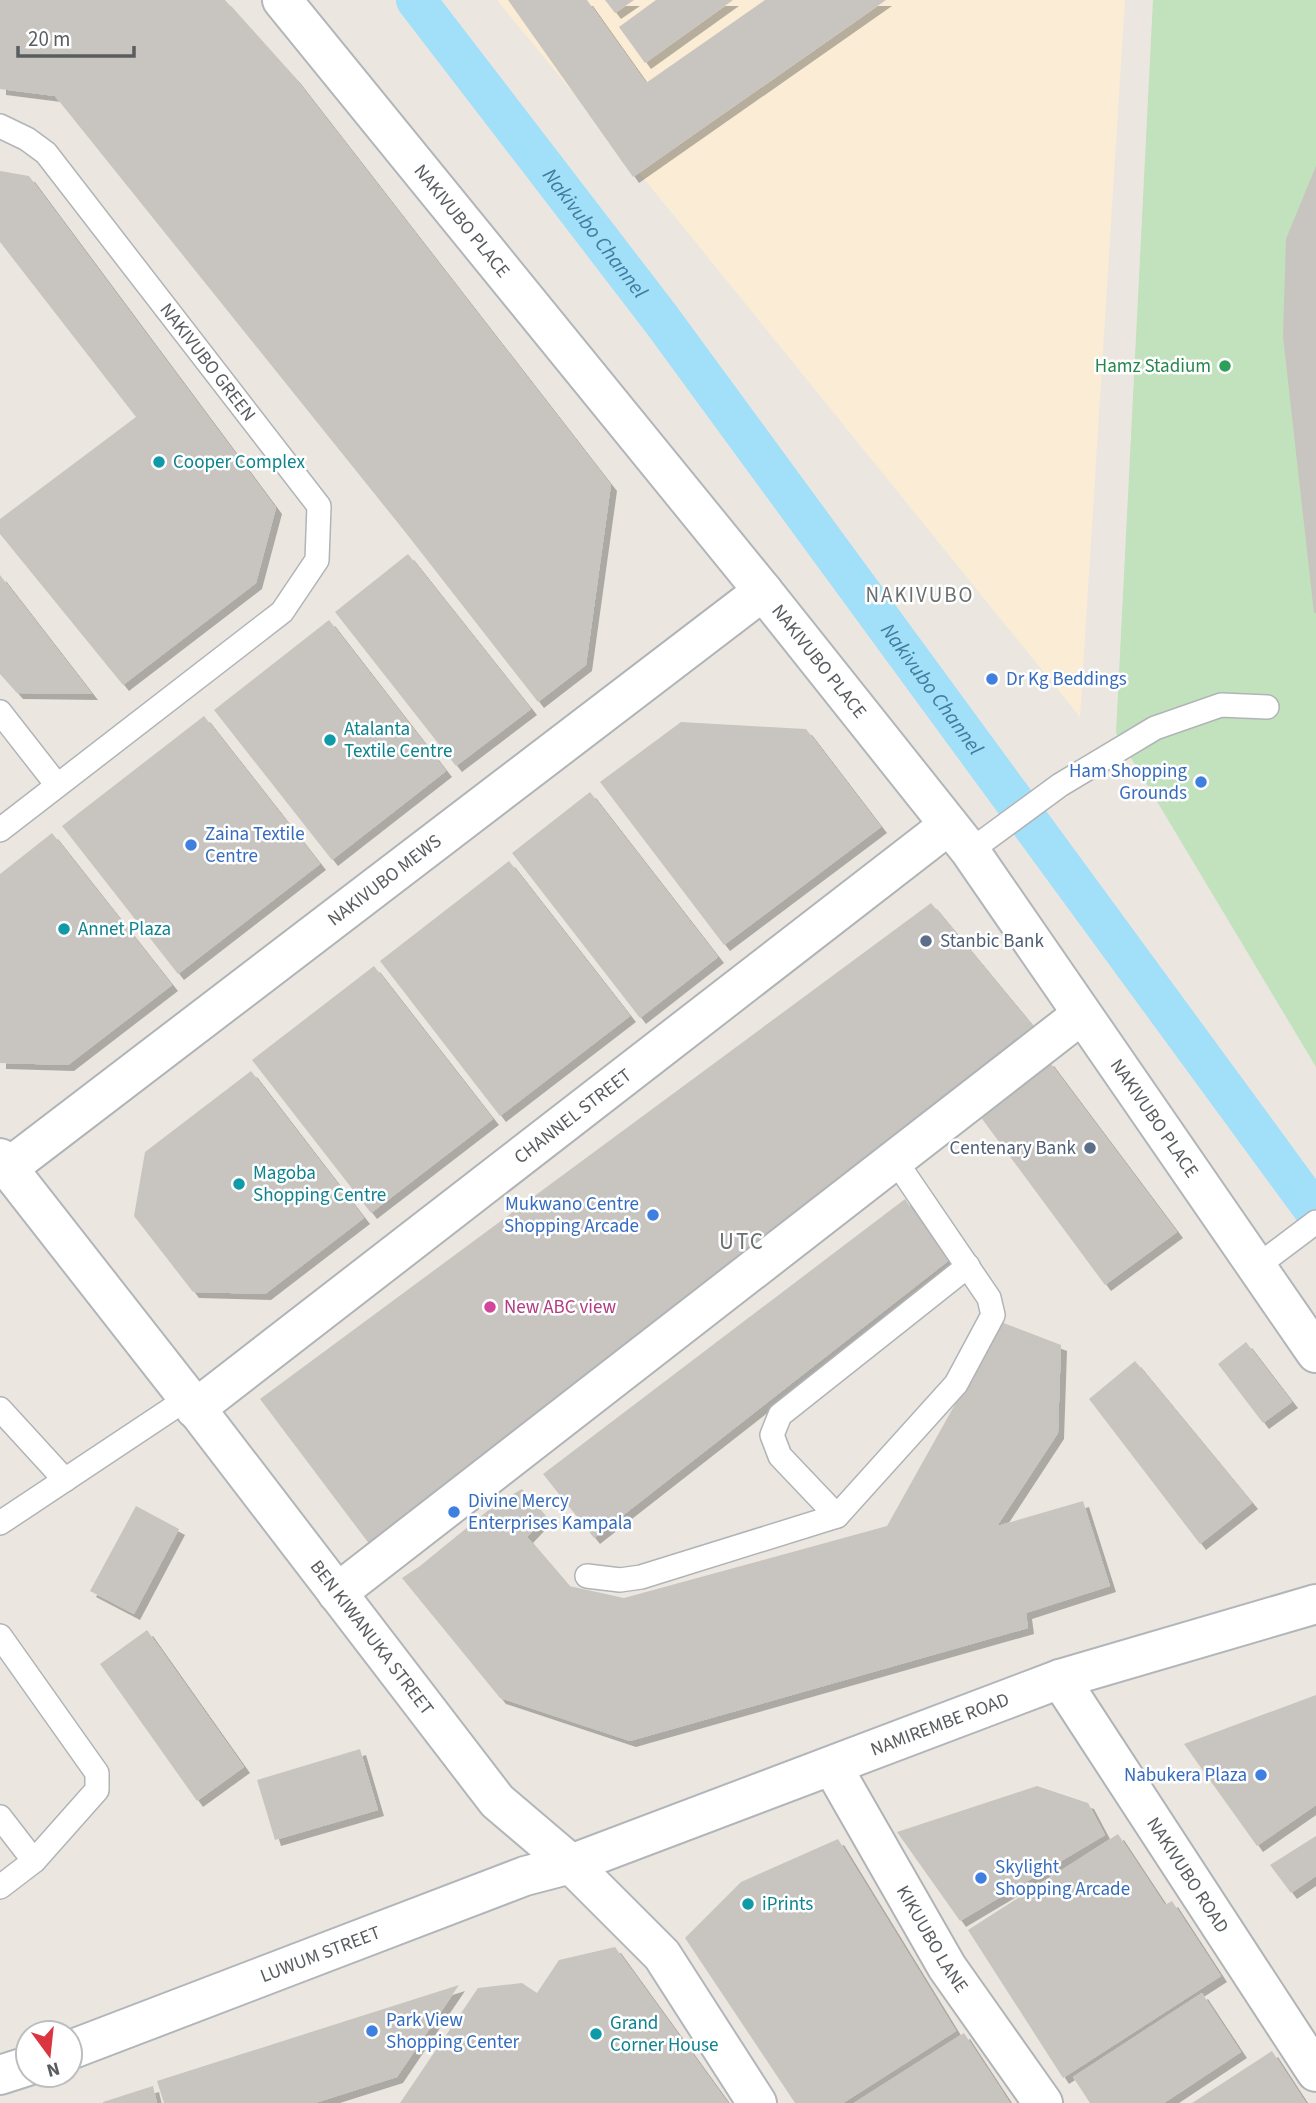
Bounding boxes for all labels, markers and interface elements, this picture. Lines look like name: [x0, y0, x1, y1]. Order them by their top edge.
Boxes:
scale bar: [18, 14, 133, 58]
text: 20 m: [28, 24, 70, 54]
street label: NAKIVUBO PLACE: [407, 159, 516, 284]
water label: Nakivubo Channel: [535, 162, 655, 305]
street label: NAKIVUBO GREEN: [153, 297, 262, 427]
place label: Hamz Stadium: [1095, 353, 1211, 380]
marker: Hamz Stadium: [1217, 358, 1233, 374]
place label: Cooper Complex: [173, 449, 305, 476]
marker: Cooper Complex: [151, 454, 167, 470]
district label: NAKIVUBO: [865, 580, 975, 610]
street label: NAKIVUBO PLACE: [765, 599, 873, 724]
water label: Nakivubo Channel: [874, 617, 991, 762]
place label: Dr Kg Beddings: [1006, 666, 1127, 693]
marker: Dr Kg Beddings: [984, 671, 1000, 687]
place label: Atalanta Textile Centre: [344, 716, 452, 765]
marker: Atalanta Textile Centre: [322, 732, 338, 748]
place label: Ham Shopping Grounds: [1069, 758, 1187, 807]
marker: Ham Shopping Grounds: [1193, 774, 1209, 790]
place label: Zaina Textile Centre: [205, 821, 305, 870]
street label: NAKIVUBO MEWS: [322, 828, 447, 932]
marker: Zaina Textile Centre: [183, 837, 199, 853]
place label: Annet Plaza: [78, 916, 171, 943]
marker: Annet Plaza: [56, 921, 72, 937]
place label: Stanbic Bank: [940, 928, 1044, 955]
marker: Stanbic Bank: [918, 933, 934, 949]
street label: NAKIVUBO PLACE: [1104, 1053, 1205, 1183]
street label: CHANNEL STREET: [508, 1062, 637, 1171]
place label: Centenary Bank: [949, 1135, 1077, 1162]
marker: Centenary Bank: [1082, 1140, 1098, 1156]
place label: Magoba Shopping Centre: [253, 1160, 386, 1209]
marker: Magoba Shopping Centre: [231, 1176, 247, 1192]
place label: Mukwano Centre Shopping Arcade: [504, 1191, 639, 1240]
marker: Mukwano Centre Shopping Arcade: [645, 1207, 661, 1223]
district label: UTC: [719, 1225, 765, 1258]
place label: New ABC view: [504, 1294, 616, 1321]
marker: New ABC view: [482, 1299, 498, 1315]
place label: Divine Mercy Enterprises Kampala: [468, 1488, 632, 1537]
marker: Divine Mercy Enterprises Kampala: [446, 1504, 462, 1520]
street label: BEN KIWANUKA STREET: [304, 1555, 440, 1721]
street label: NAMIREMBE ROAD: [867, 1686, 1013, 1763]
place label: Nabukera Plaza: [1124, 1762, 1247, 1789]
marker: Nabukera Plaza: [1253, 1767, 1269, 1783]
street label: NAKIVUBO ROAD: [1140, 1812, 1235, 1938]
place label: Skylight Shopping Arcade: [995, 1854, 1130, 1903]
marker: Skylight Shopping Arcade: [973, 1870, 989, 1886]
street label: KIKUUBO LANE: [890, 1880, 975, 1998]
place label: iPrints: [762, 1891, 813, 1918]
marker: iPrints: [740, 1896, 756, 1912]
street label: LUWUM STREET: [256, 1919, 384, 1990]
place label: Park View Shopping Center: [386, 2007, 520, 2056]
place label: Grand Corner House: [610, 2010, 718, 2059]
north arrow: [14, 2019, 84, 2089]
marker: Park View Shopping Center: [364, 2023, 380, 2039]
marker: Grand Corner House: [588, 2026, 604, 2042]
text: N: [43, 2054, 63, 2084]

